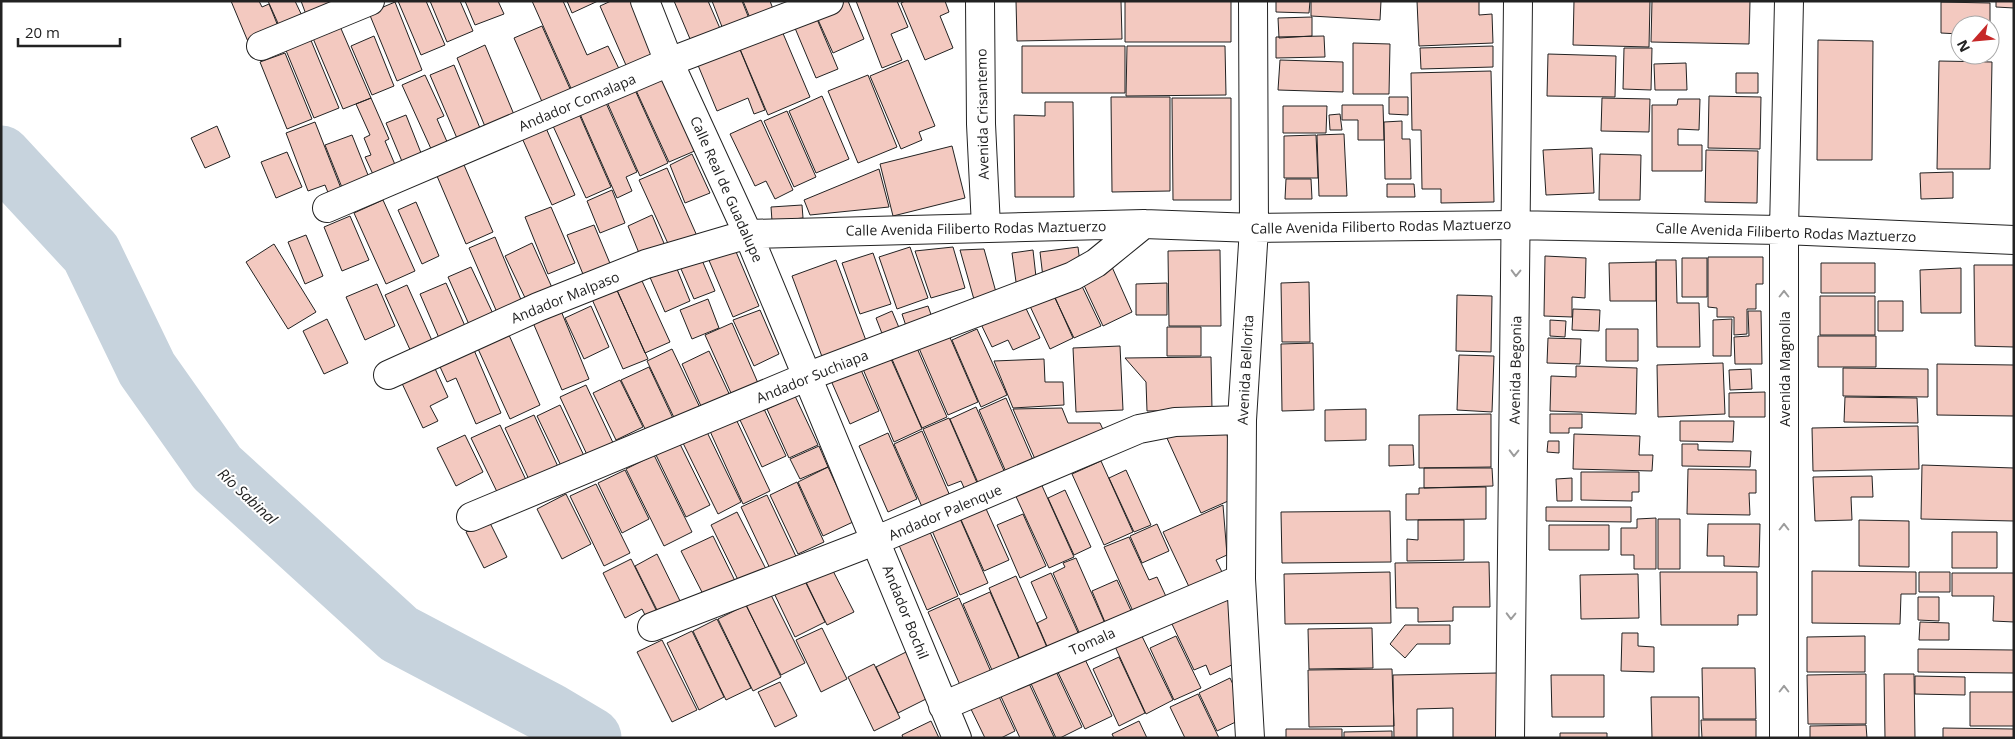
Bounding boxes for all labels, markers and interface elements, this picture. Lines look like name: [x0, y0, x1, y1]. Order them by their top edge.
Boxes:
scale bar: [18, 15, 120, 47]
north arrow: [1950, 15, 2000, 65]
text: 20 m: [25, 22, 60, 42]
text: N: [1952, 37, 1974, 56]
street label: Avenida Crisantemo: [971, 48, 993, 180]
street label: Andador Comalapa: [515, 69, 639, 135]
street label: Calle Real de Guadalupe: [686, 113, 768, 265]
street label: Calle Avenida Filiberto Rodas Maztuerzo: [1250, 214, 1512, 238]
street label: Calle Avenida Filiberto Rodas Maztuerzo: [845, 216, 1107, 240]
street label: Calle Avenida Filiberto Rodas Maztuerzo: [1655, 218, 1917, 246]
street label: Andador Malpaso: [508, 267, 622, 327]
one-way arrow: [1511, 270, 1521, 278]
one-way arrow: [1779, 290, 1789, 298]
street label: Avenida Magnolia: [1775, 311, 1794, 427]
street label: Avenida Bellorita: [1233, 314, 1257, 426]
street label: Avenida Begonia: [1505, 316, 1525, 424]
street label: Andador Suchiapa: [753, 345, 871, 407]
one-way arrow: [1508, 450, 1519, 458]
water label: Río Sabinal: [214, 463, 283, 529]
street label: Andador Palenque: [885, 479, 1005, 544]
one-way arrow: [1779, 522, 1789, 530]
street label: Andador Bochil: [878, 562, 934, 662]
one-way arrow: [1506, 612, 1517, 620]
street label: Tomala: [1066, 623, 1118, 659]
one-way arrow: [1779, 685, 1789, 692]

